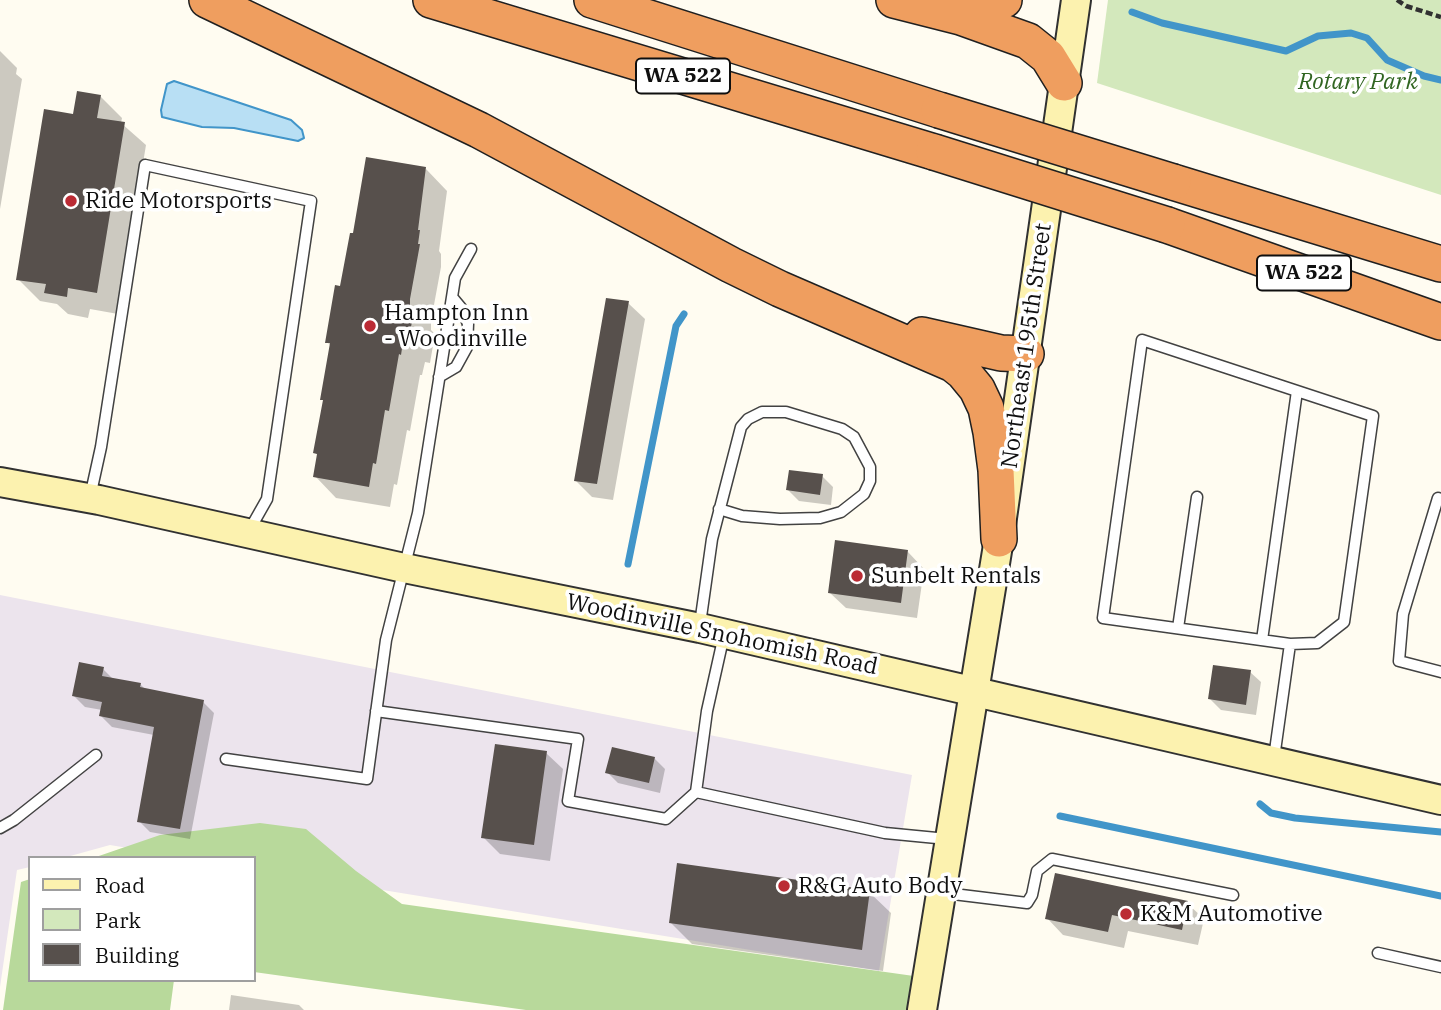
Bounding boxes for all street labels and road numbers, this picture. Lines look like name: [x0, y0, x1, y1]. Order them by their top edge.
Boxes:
road number: WA 522: [636, 58, 730, 94]
street label: Northeast 195th Street: [996, 222, 1058, 470]
road number: WA 522: [1257, 256, 1351, 290]
street label: Woodinville Snohomish Road: [564, 588, 880, 682]

